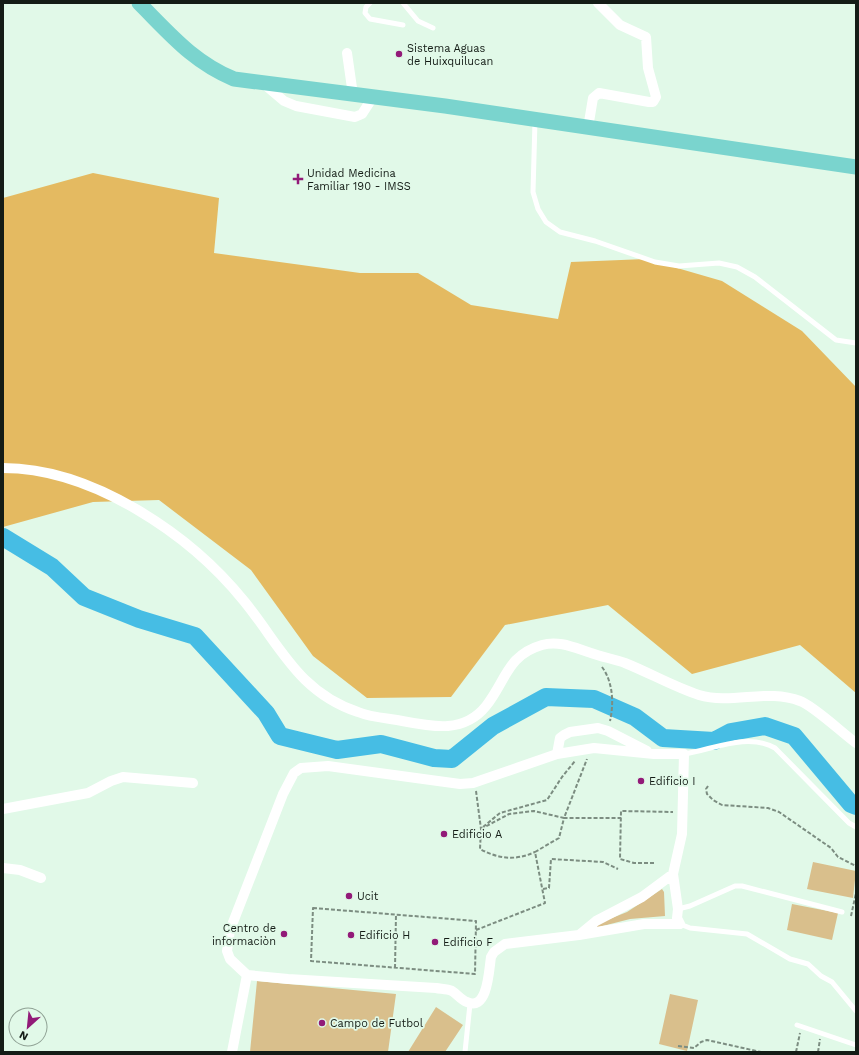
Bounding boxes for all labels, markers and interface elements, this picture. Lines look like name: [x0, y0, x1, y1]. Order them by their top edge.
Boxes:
place label: Sistema Aguas de Huixquilucan: [407, 42, 493, 68]
marker: Sistema Aguas de Huixquilucan: [394, 49, 404, 59]
place label: Unidad Medicina Familiar 190 - IMSS: [307, 167, 411, 193]
marker: Unidad Medicina Familiar 190 - IMSS: [292, 173, 304, 185]
place label: Edificio I: [649, 775, 696, 788]
marker: Edificio I: [636, 776, 646, 786]
place label: Edificio A: [452, 828, 502, 841]
marker: Edificio A: [439, 829, 449, 839]
place label: Ucit: [357, 890, 379, 903]
marker: Ucit: [344, 891, 354, 901]
place label: Centro de informaciòn: [212, 922, 276, 948]
marker: Centro de informaciòn: [279, 929, 289, 939]
place label: Edificio H: [359, 929, 410, 942]
marker: Edificio H: [346, 930, 356, 940]
place label: Edificio F: [443, 936, 493, 949]
marker: Edificio F: [430, 937, 440, 947]
north arrow: [8, 1007, 48, 1047]
place label: Campo de Futbol: [330, 1017, 424, 1030]
marker: Campo de Futbol: [317, 1018, 327, 1028]
text: N: [17, 1028, 30, 1043]

